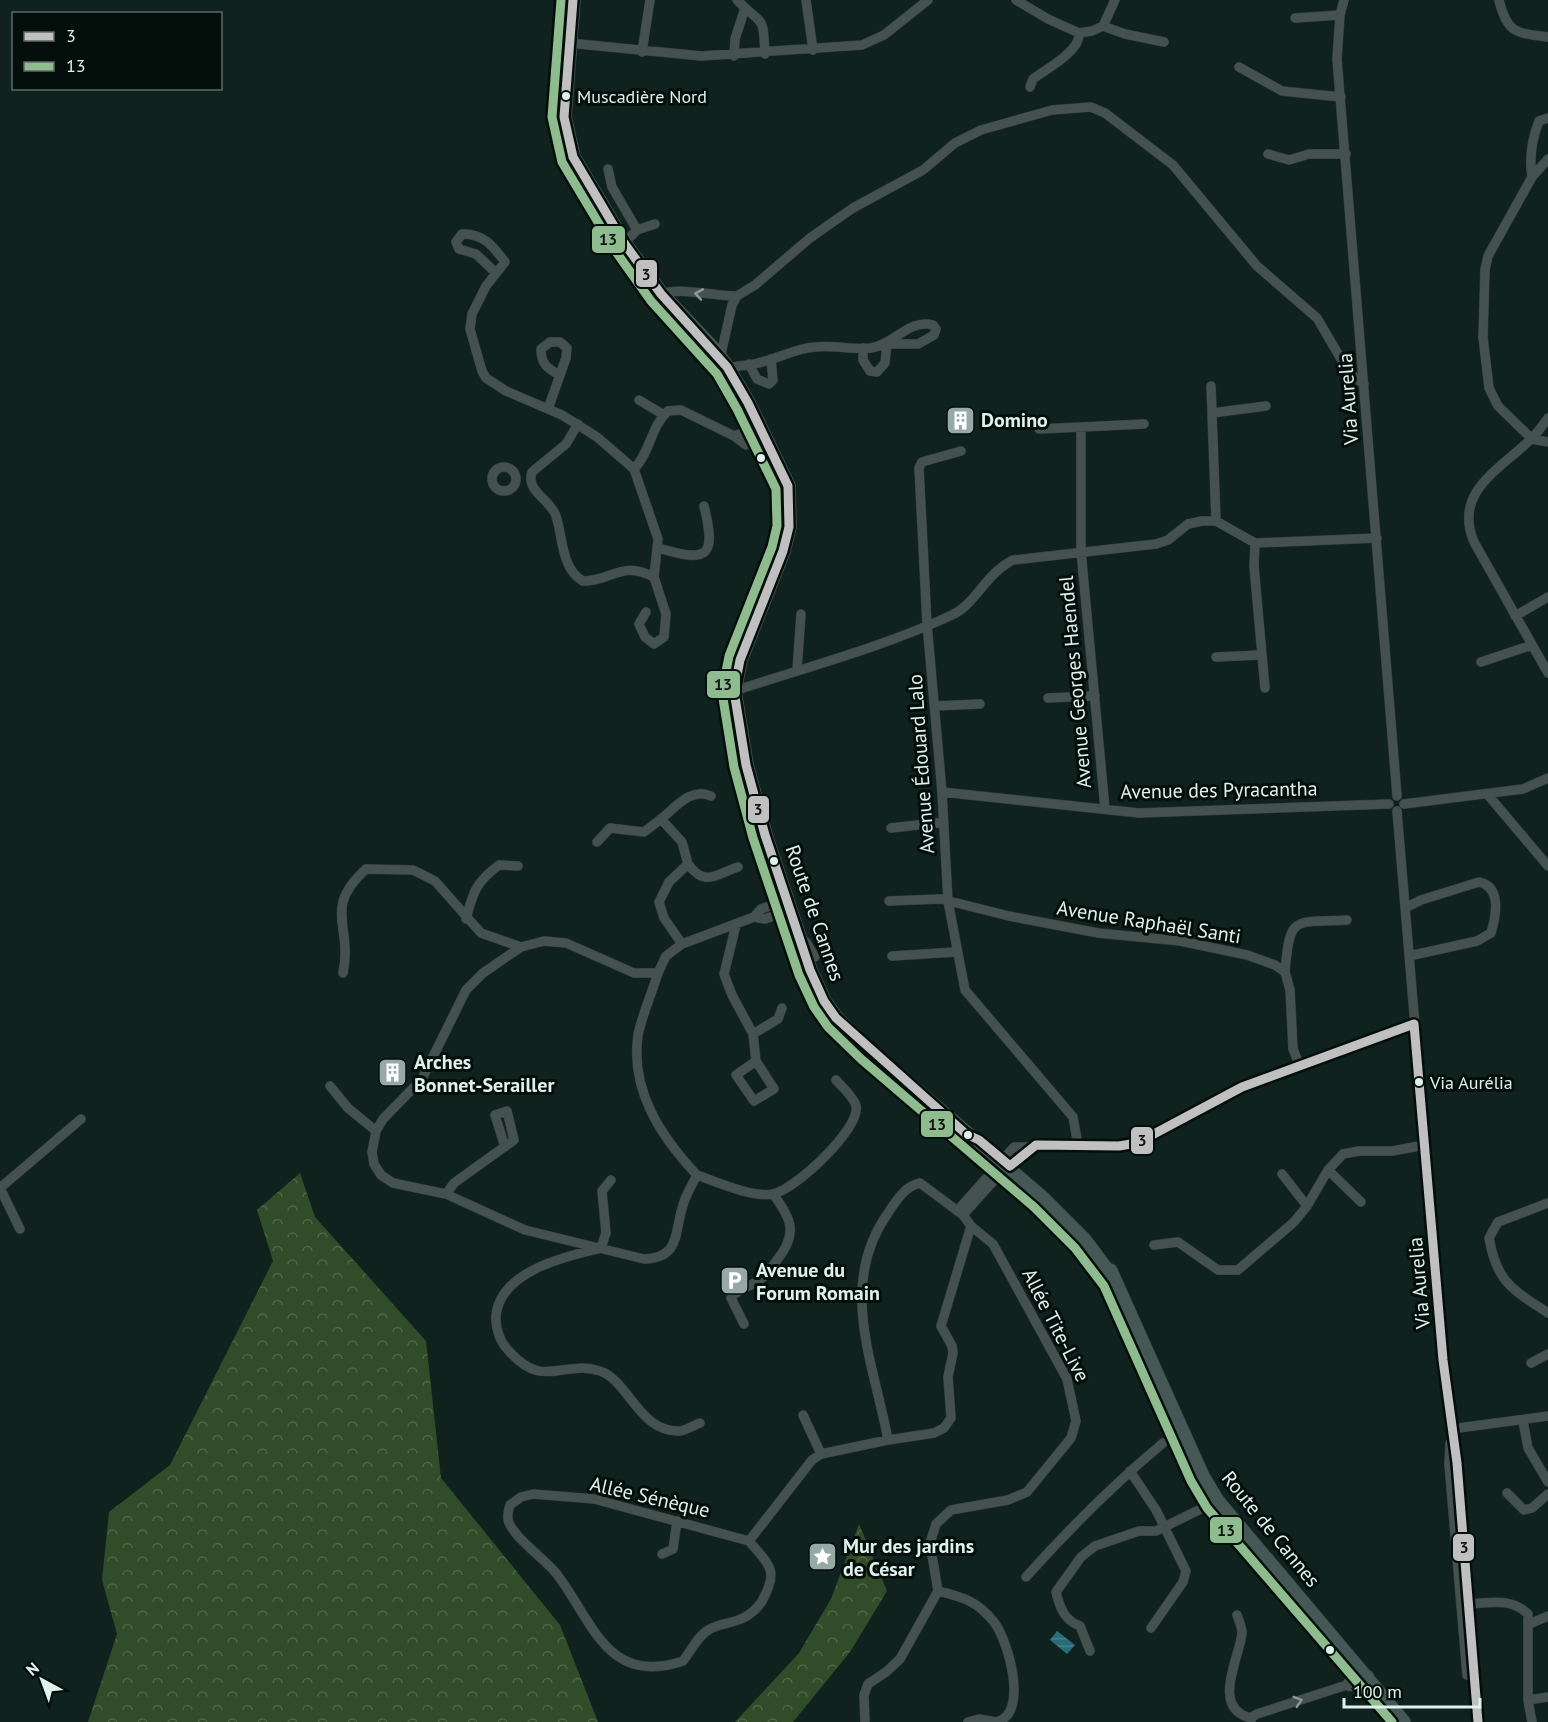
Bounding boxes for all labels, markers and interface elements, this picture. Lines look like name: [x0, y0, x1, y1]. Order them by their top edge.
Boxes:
legend: [12, 12, 222, 90]
text: 3: [66, 24, 76, 47]
text: 13: [66, 54, 86, 77]
place label: Muscadière Nord: [577, 85, 707, 108]
marker: Muscadière Nord: [560, 90, 572, 102]
line badge: 13: [591, 225, 626, 254]
text: 13: [599, 229, 617, 249]
line badge: 3: [635, 259, 658, 288]
text: 3: [641, 264, 651, 284]
one-way arrow: [694, 288, 703, 300]
street label: Via Aurelia: [1332, 352, 1364, 447]
building icon: Domino: [944, 404, 976, 436]
place label: Domino: [981, 407, 1048, 433]
unlabelled marker: [755, 452, 767, 464]
street label: Avenue Georges Haendel: [1053, 574, 1097, 789]
line badge: 13: [706, 670, 741, 699]
street label: Avenue Édouard Lalo: [902, 673, 940, 855]
text: 13: [714, 674, 732, 694]
street label: Avenue des Pyracantha: [1120, 775, 1318, 805]
line badge: 3: [747, 795, 770, 824]
text: 3: [753, 799, 763, 819]
street label: Route de Cannes: [780, 842, 850, 984]
unlabelled marker: [768, 855, 780, 867]
street label: Avenue Raphaël Santi: [1055, 895, 1243, 949]
place label: Arches Bonnet-Serailler: [414, 1049, 554, 1098]
building icon: Arches Bonnet-Serailler: [377, 1057, 409, 1089]
place label: Via Aurélia: [1429, 1071, 1513, 1094]
marker: Via Aurélia: [1413, 1076, 1425, 1088]
line badge: 13: [920, 1110, 954, 1138]
text: 13: [928, 1114, 946, 1134]
line badge: 3: [1130, 1126, 1154, 1155]
unlabelled marker: [962, 1129, 974, 1141]
text: 3: [1137, 1130, 1147, 1150]
street label: Via Aurelia: [1402, 1236, 1436, 1331]
place label: Avenue du Forum Romain: [756, 1257, 880, 1306]
street label: Allée Tite-Live: [1016, 1264, 1096, 1386]
parking icon: Avenue du Forum Romain: [719, 1265, 751, 1297]
street label: Route de Cannes: [1216, 1466, 1326, 1592]
street label: Allée Sénèque: [588, 1471, 712, 1523]
line badge: 13: [1209, 1516, 1243, 1544]
text: 13: [1217, 1520, 1235, 1540]
place label: Mur des jardins de César: [843, 1533, 974, 1582]
line badge: 3: [1452, 1533, 1475, 1562]
text: 3: [1459, 1537, 1469, 1557]
place icon: Mur des jardins de César: [806, 1541, 838, 1573]
unlabelled marker: [1324, 1644, 1336, 1656]
north arrow: [12, 1650, 72, 1710]
text: N: [22, 1658, 43, 1680]
scale bar: [1344, 1671, 1480, 1709]
text: 100 m: [1353, 1680, 1402, 1703]
one-way arrow: [1292, 1696, 1303, 1708]

